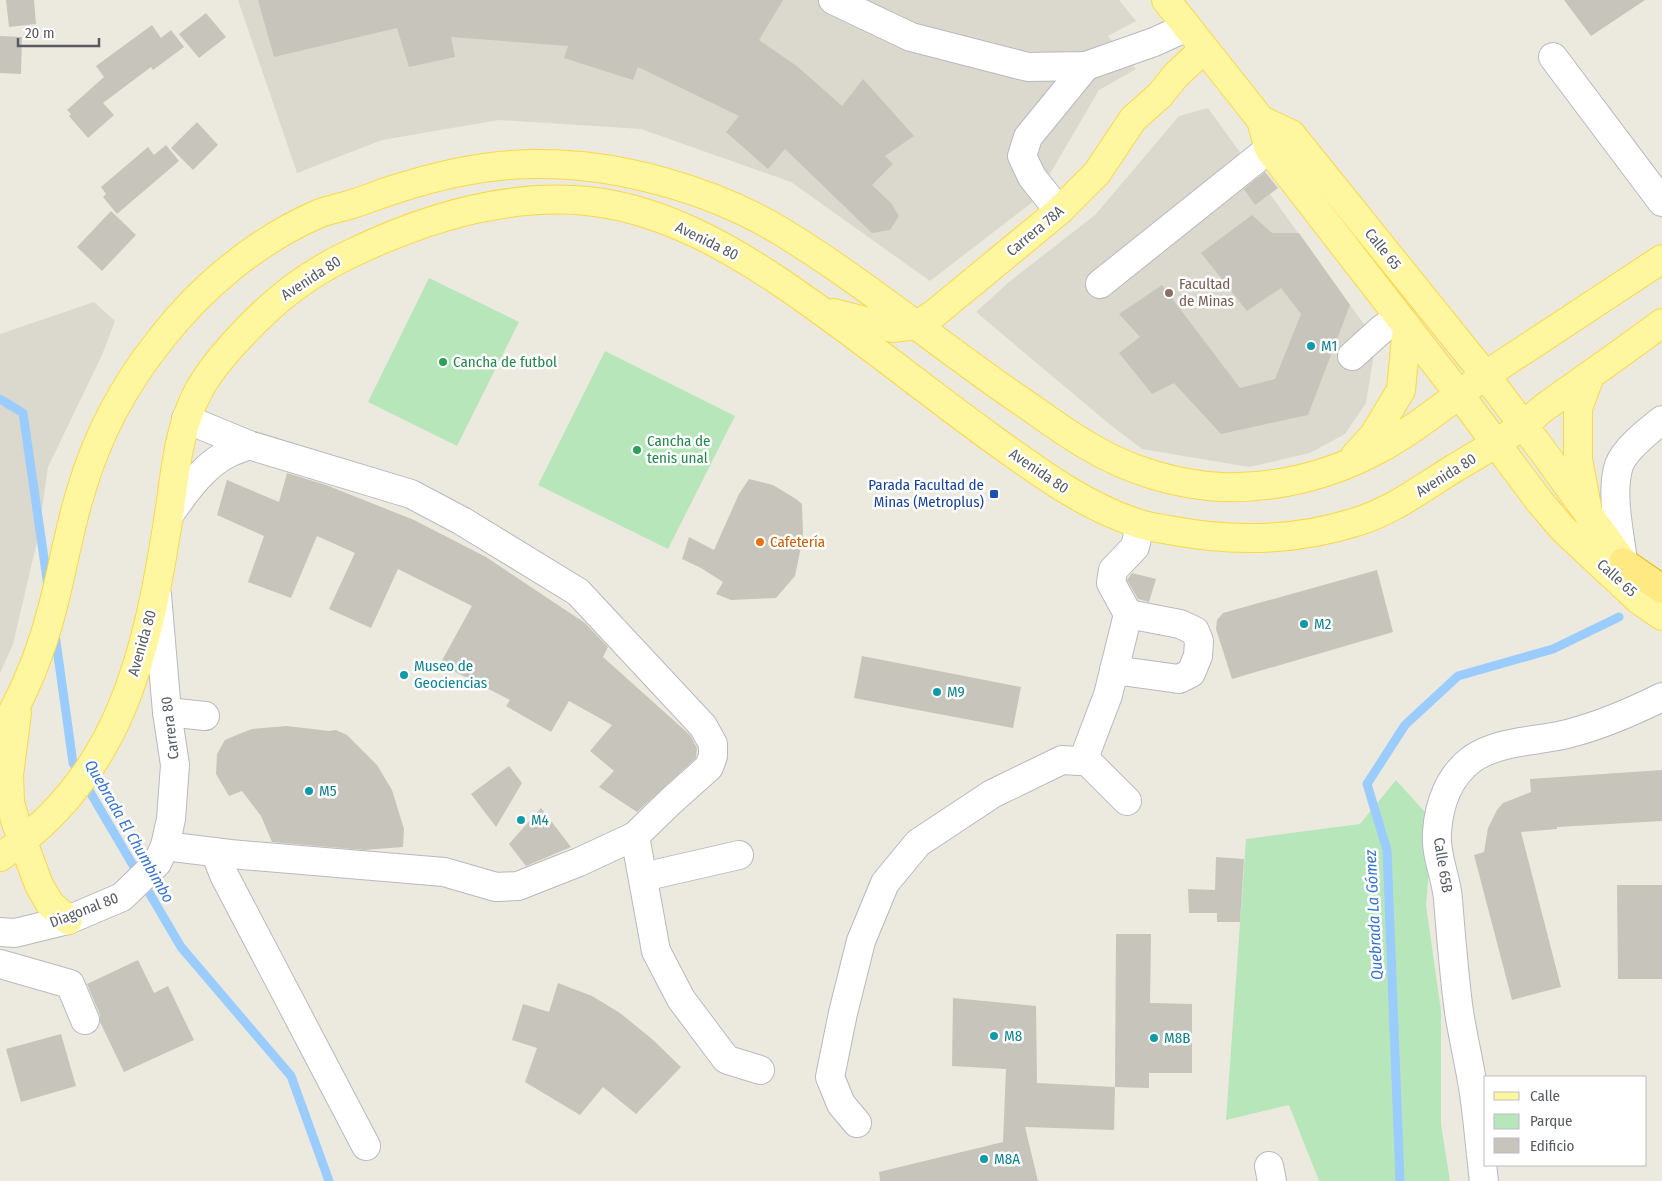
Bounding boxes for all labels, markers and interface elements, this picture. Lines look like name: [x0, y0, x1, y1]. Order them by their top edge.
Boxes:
scale bar: [18, 15, 99, 47]
text: 20 m: [25, 24, 55, 42]
street label: Carrera 78A: [1003, 202, 1067, 260]
street label: Avenida 80: [673, 218, 741, 264]
street label: Calle 65: [1361, 225, 1405, 273]
street label: Avenida 80: [278, 252, 344, 304]
place label: Facultad de Minas: [1179, 275, 1234, 310]
marker: Facultad de Minas: [1163, 287, 1175, 299]
place label: M1: [1321, 337, 1337, 355]
marker: M1: [1305, 340, 1317, 352]
place label: Cancha de futbol: [453, 353, 557, 371]
marker: Cancha de futbol: [437, 356, 449, 368]
place label: Cancha de tenis unal: [647, 432, 710, 467]
marker: Cancha de tenis unal: [631, 444, 643, 456]
street label: Avenida 80: [1006, 445, 1072, 497]
street label: Avenida 80: [1412, 449, 1480, 501]
place label: Parada Facultad de Minas (Metroplus): [868, 476, 984, 511]
marker: Parada Facultad de Minas (Metroplus): [988, 488, 1000, 500]
place label: Cafetería: [770, 533, 825, 551]
marker: Cafetería: [754, 536, 766, 548]
street label: Calle 65: [1593, 555, 1641, 601]
street label: Avenida 80: [124, 608, 160, 678]
place label: M2: [1314, 615, 1332, 633]
marker: M2: [1298, 618, 1310, 630]
place label: Museo de Geociencias: [414, 657, 487, 692]
marker: Museo de Geociencias: [398, 669, 410, 681]
place label: M9: [947, 683, 965, 701]
marker: M9: [931, 686, 943, 698]
street label: Carrera 80: [157, 696, 183, 760]
water label: Quebrada El Chumbimbo: [81, 756, 178, 906]
place label: M5: [319, 782, 337, 800]
marker: M5: [303, 785, 315, 797]
place label: M4: [531, 811, 549, 829]
marker: M4: [515, 814, 527, 826]
street label: Calle 65B: [1430, 836, 1456, 894]
water label: Quebrada La Gómez: [1361, 849, 1386, 981]
street label: Diagonal 80: [47, 889, 121, 931]
place label: M8: [1004, 1027, 1022, 1045]
place label: M8B: [1164, 1029, 1190, 1047]
marker: M8: [988, 1030, 1000, 1042]
marker: M8B: [1148, 1032, 1160, 1044]
legend: [1484, 1076, 1647, 1166]
text: Calle: [1530, 1087, 1560, 1105]
text: Parque: [1530, 1112, 1573, 1130]
text: Edificio: [1530, 1137, 1575, 1155]
place label: M8A: [994, 1150, 1020, 1168]
marker: M8A: [978, 1153, 990, 1165]

